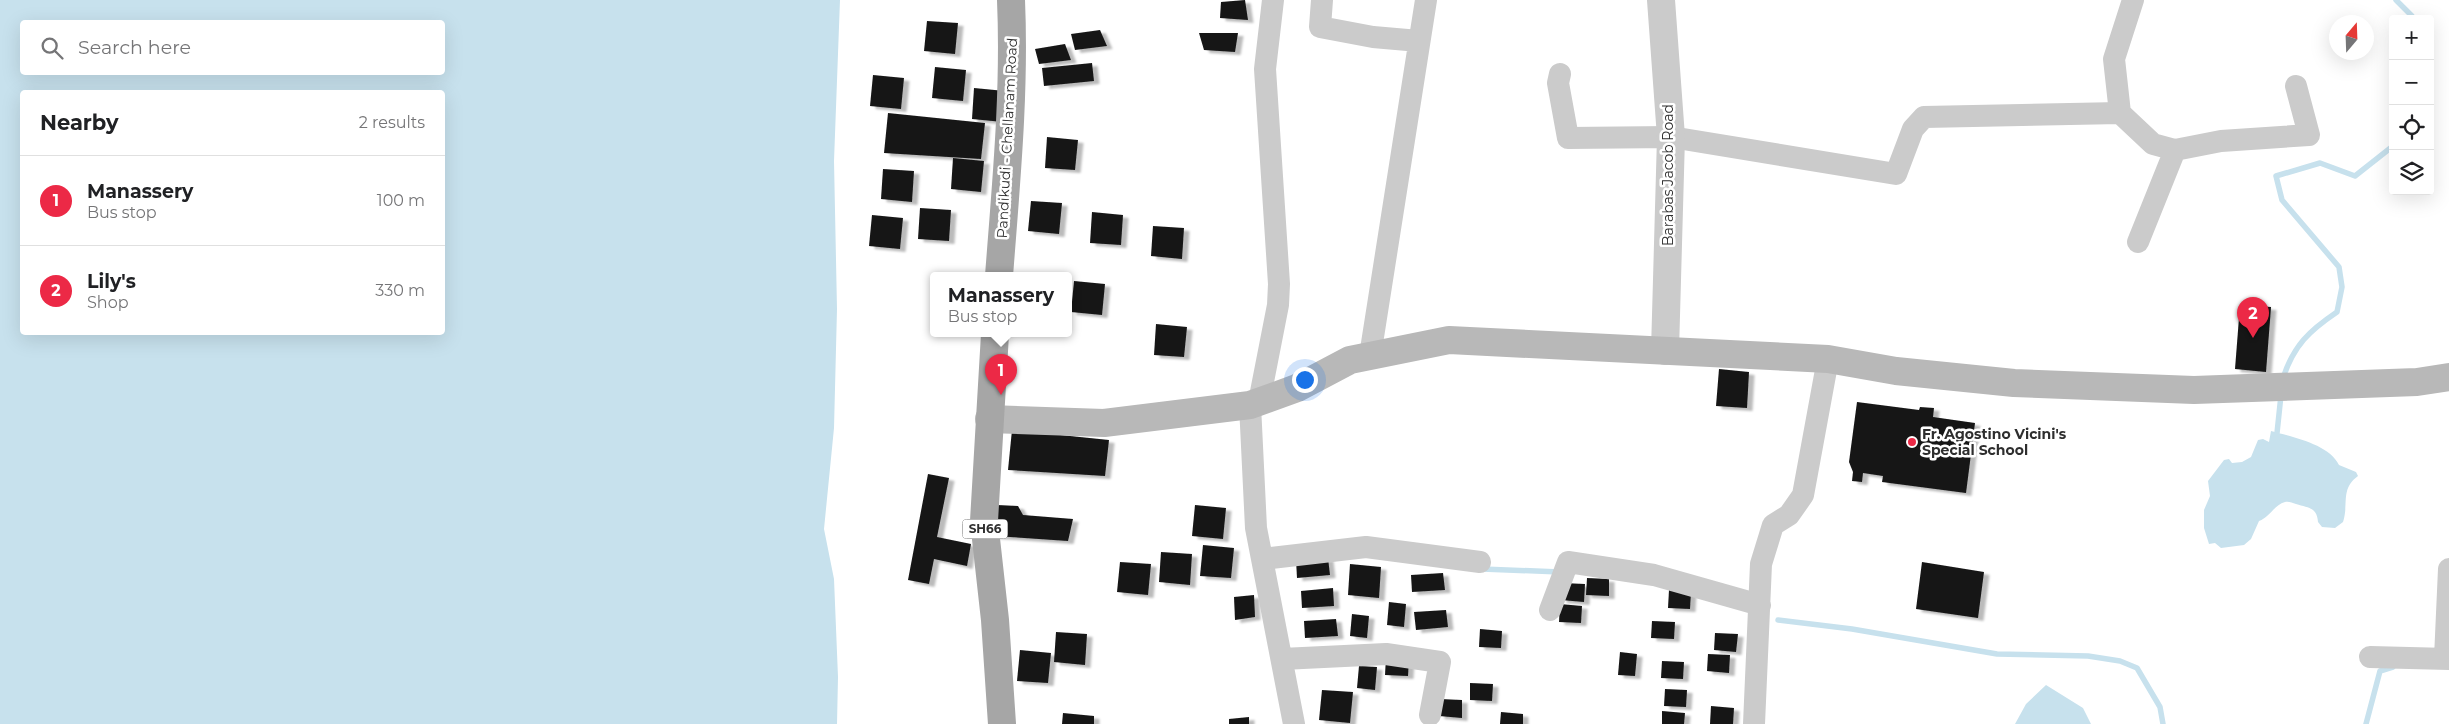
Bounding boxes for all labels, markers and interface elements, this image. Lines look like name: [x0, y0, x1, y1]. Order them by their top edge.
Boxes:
north arrow: [2329, 15, 2374, 60]
map controls: [2389, 15, 2434, 195]
button: +: [2389, 15, 2434, 60]
search box: [20, 20, 445, 75]
icon: search: [38, 34, 66, 62]
text: Search here: [78, 36, 191, 59]
street label: Pandikudi - Chellanam Road: [993, 37, 1021, 239]
button: −: [2389, 60, 2434, 105]
street label: Barabas Jacob Road: [1659, 104, 1677, 246]
button: locate: [2389, 105, 2434, 150]
text: Nearby: [40, 110, 119, 135]
text: 2 results: [359, 113, 425, 132]
button: layers: [2389, 150, 2434, 195]
text: Manassery: [87, 180, 193, 203]
text: 1: [53, 191, 59, 210]
text: 100 m: [377, 191, 425, 210]
text: Bus stop: [87, 203, 157, 222]
text: Lily's: [87, 270, 136, 293]
popup: [930, 272, 1072, 337]
text: 2: [51, 281, 61, 300]
text: 330 m: [375, 281, 425, 300]
text: Manassery: [948, 284, 1054, 307]
text: Shop: [87, 293, 129, 312]
pin: 2: [2237, 297, 2269, 338]
text: Bus stop: [948, 307, 1017, 326]
pin: 1: [985, 354, 1017, 395]
your location: [1292, 367, 1318, 393]
place label: Fr. Agostino Vicini's Special School: [1922, 425, 2067, 459]
marker: Fr. Agostino Vicini's Special School: [1906, 436, 1918, 448]
road number: SH66: [962, 520, 1008, 538]

